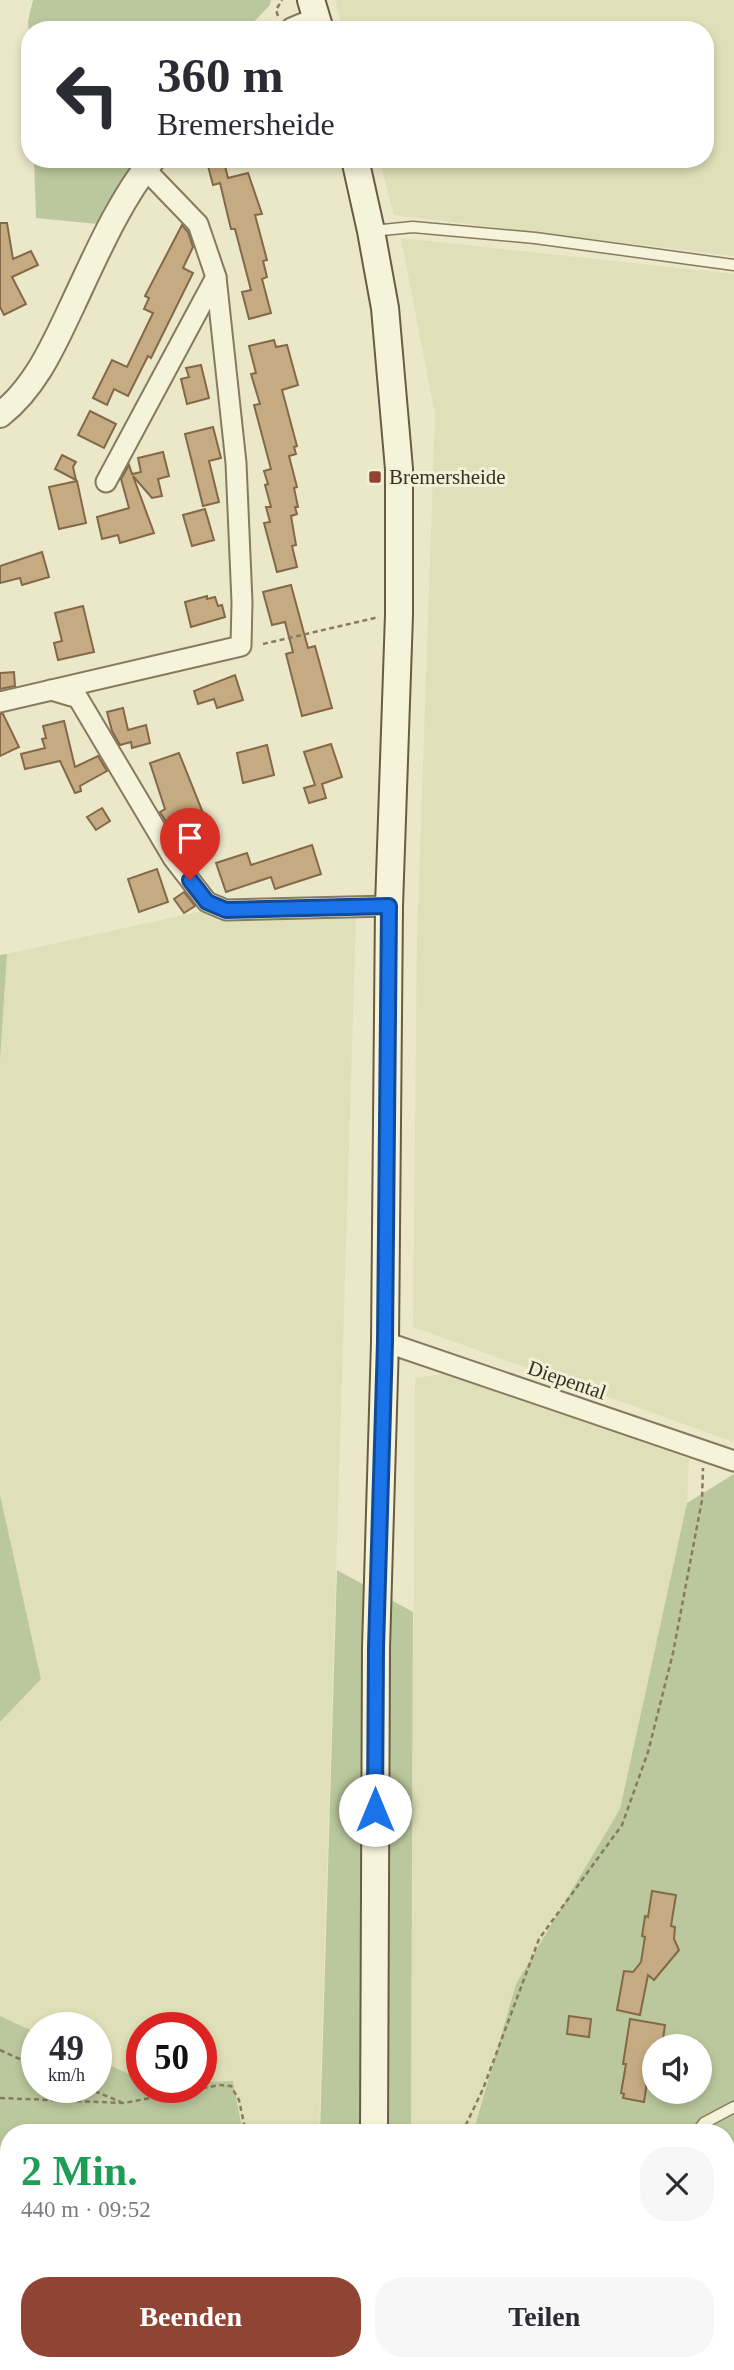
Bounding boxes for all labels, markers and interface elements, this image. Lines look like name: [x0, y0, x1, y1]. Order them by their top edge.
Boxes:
text: 360 m: [157, 48, 284, 103]
icon: left: [42, 49, 133, 140]
text: Bremersheide: [157, 106, 335, 142]
place label: Bremersheide: [389, 465, 506, 489]
marker: Bremersheide: [367, 469, 383, 485]
pin: [160, 808, 220, 880]
icon: arrive: [171, 819, 209, 857]
street label: Diepental: [524, 1355, 610, 1405]
position arrow: [338, 1773, 412, 1847]
speed limit sign: 50: [126, 2012, 217, 2103]
text: 49: [49, 2029, 84, 2068]
map controls: [642, 2034, 712, 2104]
button: sound: [642, 2034, 712, 2104]
text: km/h: [48, 2065, 85, 2085]
button: close: [640, 2147, 714, 2221]
text: 2 Min.: [21, 2148, 138, 2194]
text: 440 m · 09:52: [21, 2197, 151, 2222]
button: Beenden: [21, 2277, 361, 2357]
button: Teilen: [375, 2277, 714, 2357]

